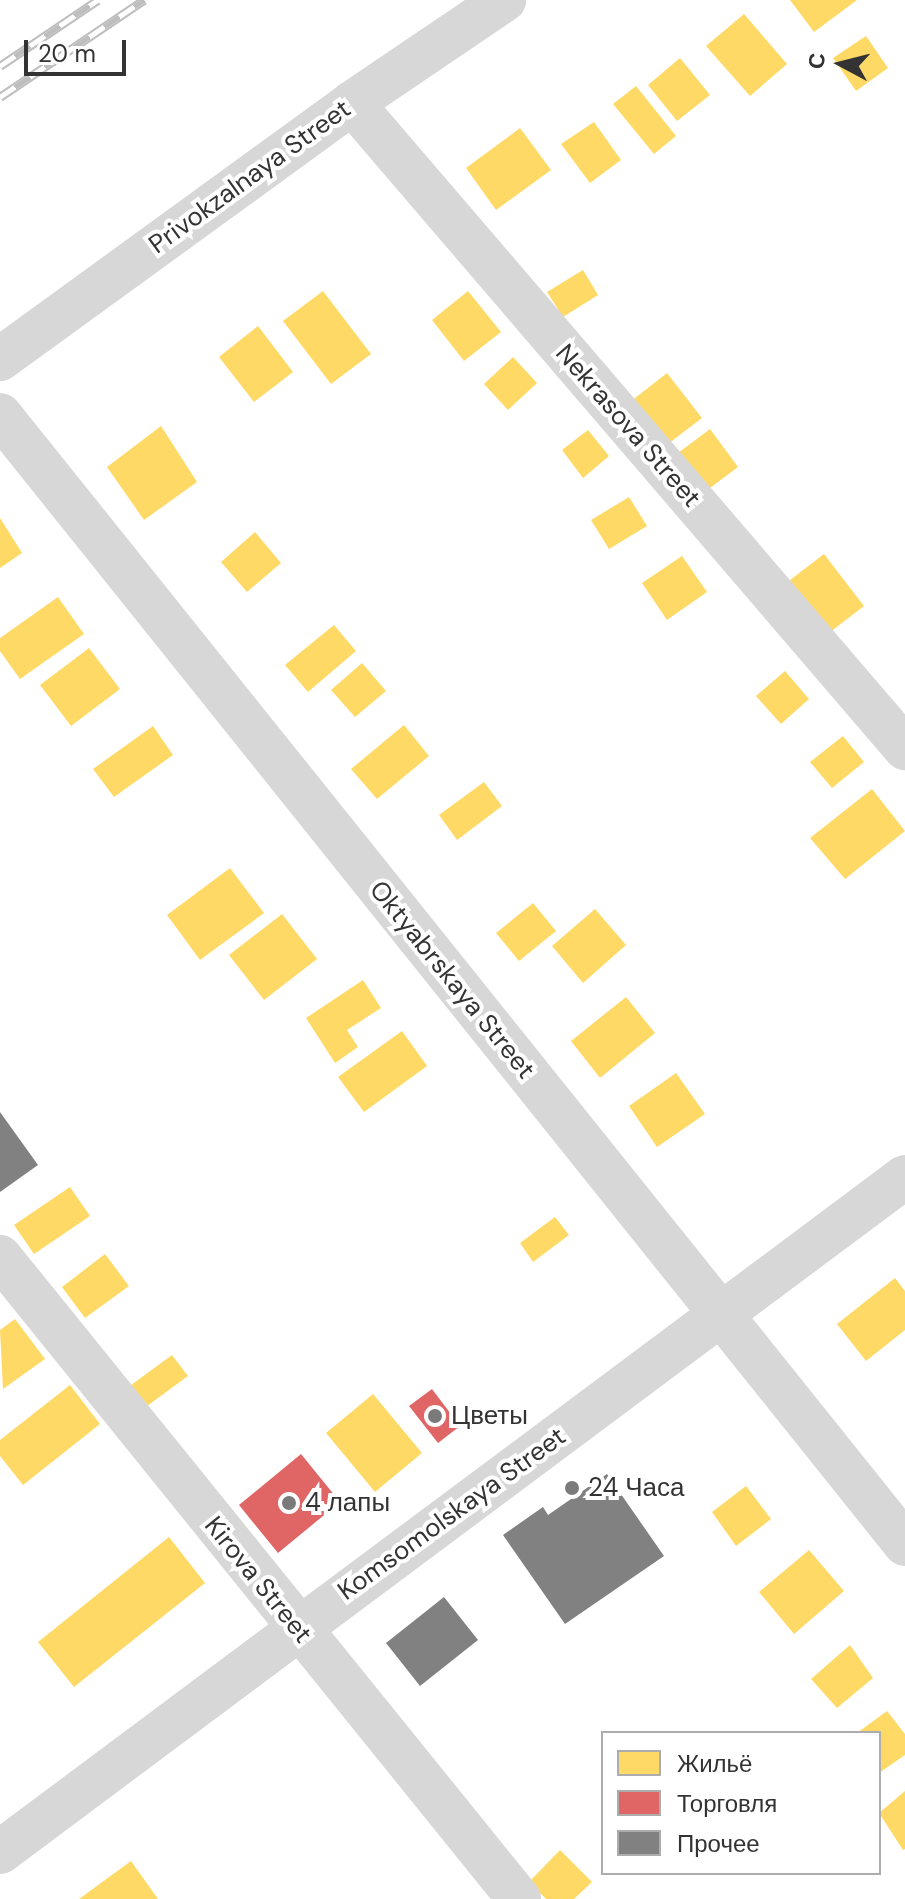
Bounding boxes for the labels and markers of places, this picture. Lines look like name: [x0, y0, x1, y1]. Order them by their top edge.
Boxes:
place label: Цветы: [451, 1400, 528, 1432]
marker: Цветы: [426, 1407, 444, 1425]
place label: 24 Часа: [588, 1472, 684, 1504]
marker: 24 Часа: [563, 1479, 581, 1497]
place label: 4 лапы: [305, 1487, 390, 1519]
marker: 4 лапы: [280, 1494, 298, 1512]

